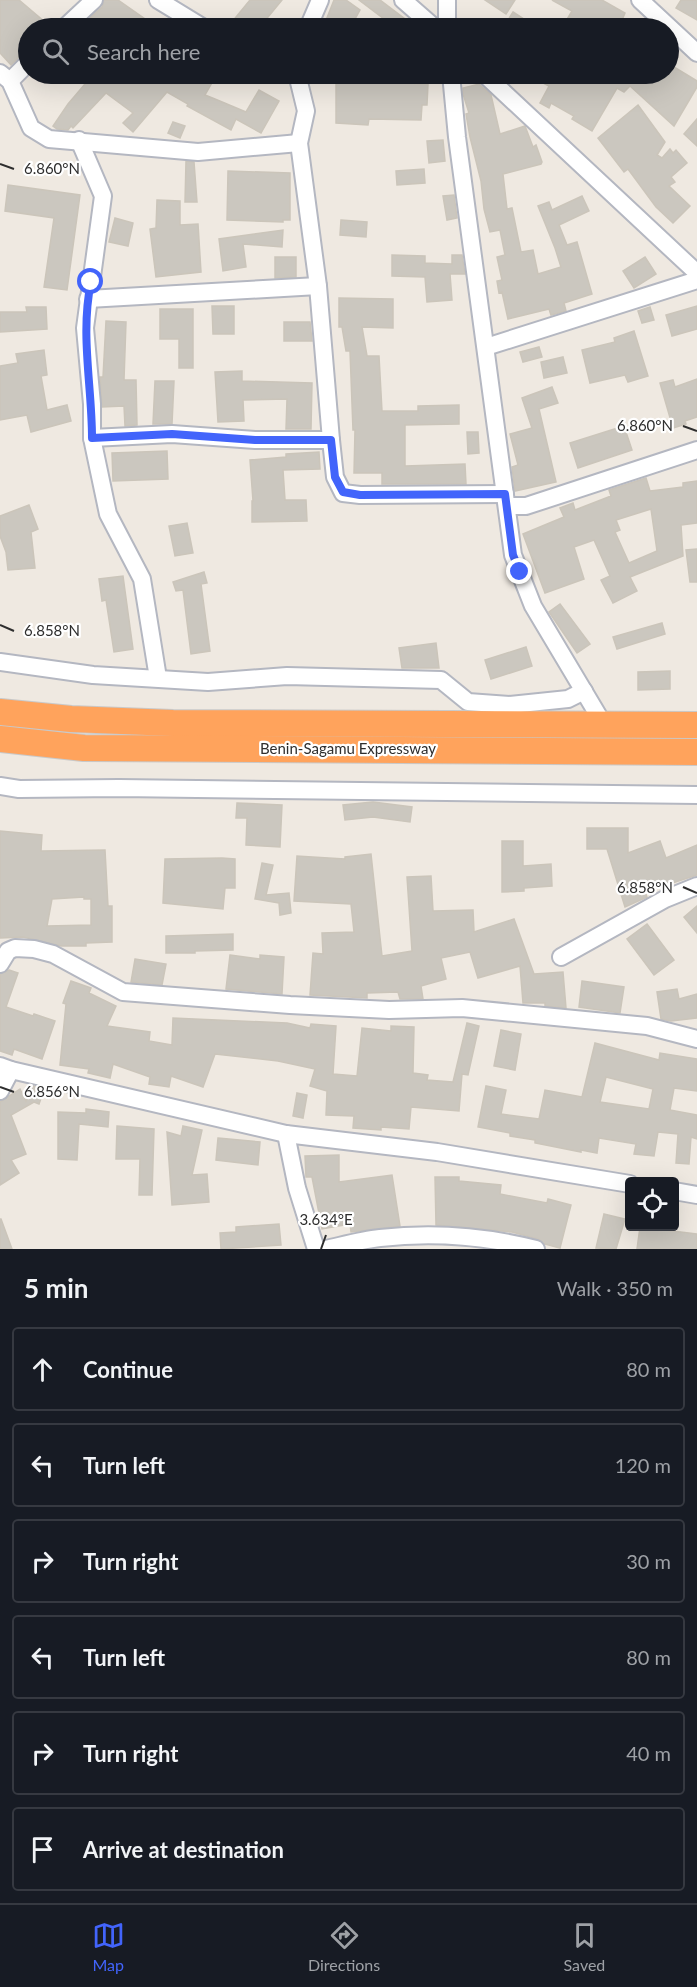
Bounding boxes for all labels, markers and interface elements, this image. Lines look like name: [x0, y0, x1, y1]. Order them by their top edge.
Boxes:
search box: [18, 18, 679, 84]
icon: search: [39, 35, 72, 68]
text: Search here: [87, 38, 200, 65]
text: 6.860°N: [24, 159, 80, 177]
route start: [77, 268, 103, 294]
text: 6.860°N: [617, 416, 673, 434]
route end: [506, 558, 532, 584]
text: 6.858°N: [24, 621, 80, 639]
street label: Benin-Sagamu Expressway: [260, 739, 436, 757]
text: 6.858°N: [617, 878, 673, 896]
text: 6.856°N: [24, 1082, 80, 1100]
map controls: [625, 1177, 679, 1231]
button: locate: [625, 1177, 679, 1231]
text: 3.634°E: [299, 1210, 353, 1228]
text: 5 min: [24, 1272, 88, 1304]
text: Walk · 350 m: [557, 1276, 673, 1300]
icon: ahead: [26, 1353, 59, 1386]
text: Continue: [83, 1356, 173, 1383]
text: 80 m: [626, 1357, 671, 1381]
icon: left: [26, 1449, 59, 1482]
text: Turn left: [83, 1452, 165, 1479]
text: 120 m: [615, 1453, 671, 1477]
icon: right: [26, 1545, 59, 1578]
text: Turn right: [83, 1548, 178, 1575]
text: 30 m: [626, 1549, 671, 1573]
icon: left: [26, 1641, 59, 1674]
text: Turn left: [83, 1644, 165, 1671]
text: 80 m: [626, 1645, 671, 1669]
icon: right: [26, 1737, 59, 1770]
text: Turn right: [83, 1740, 178, 1767]
text: 40 m: [626, 1741, 671, 1765]
icon: arrive: [26, 1833, 59, 1866]
text: Arrive at destination: [83, 1836, 284, 1863]
tab: Map: [92, 1919, 125, 1974]
tab: Directions: [308, 1919, 380, 1974]
tab: Saved: [564, 1919, 605, 1974]

